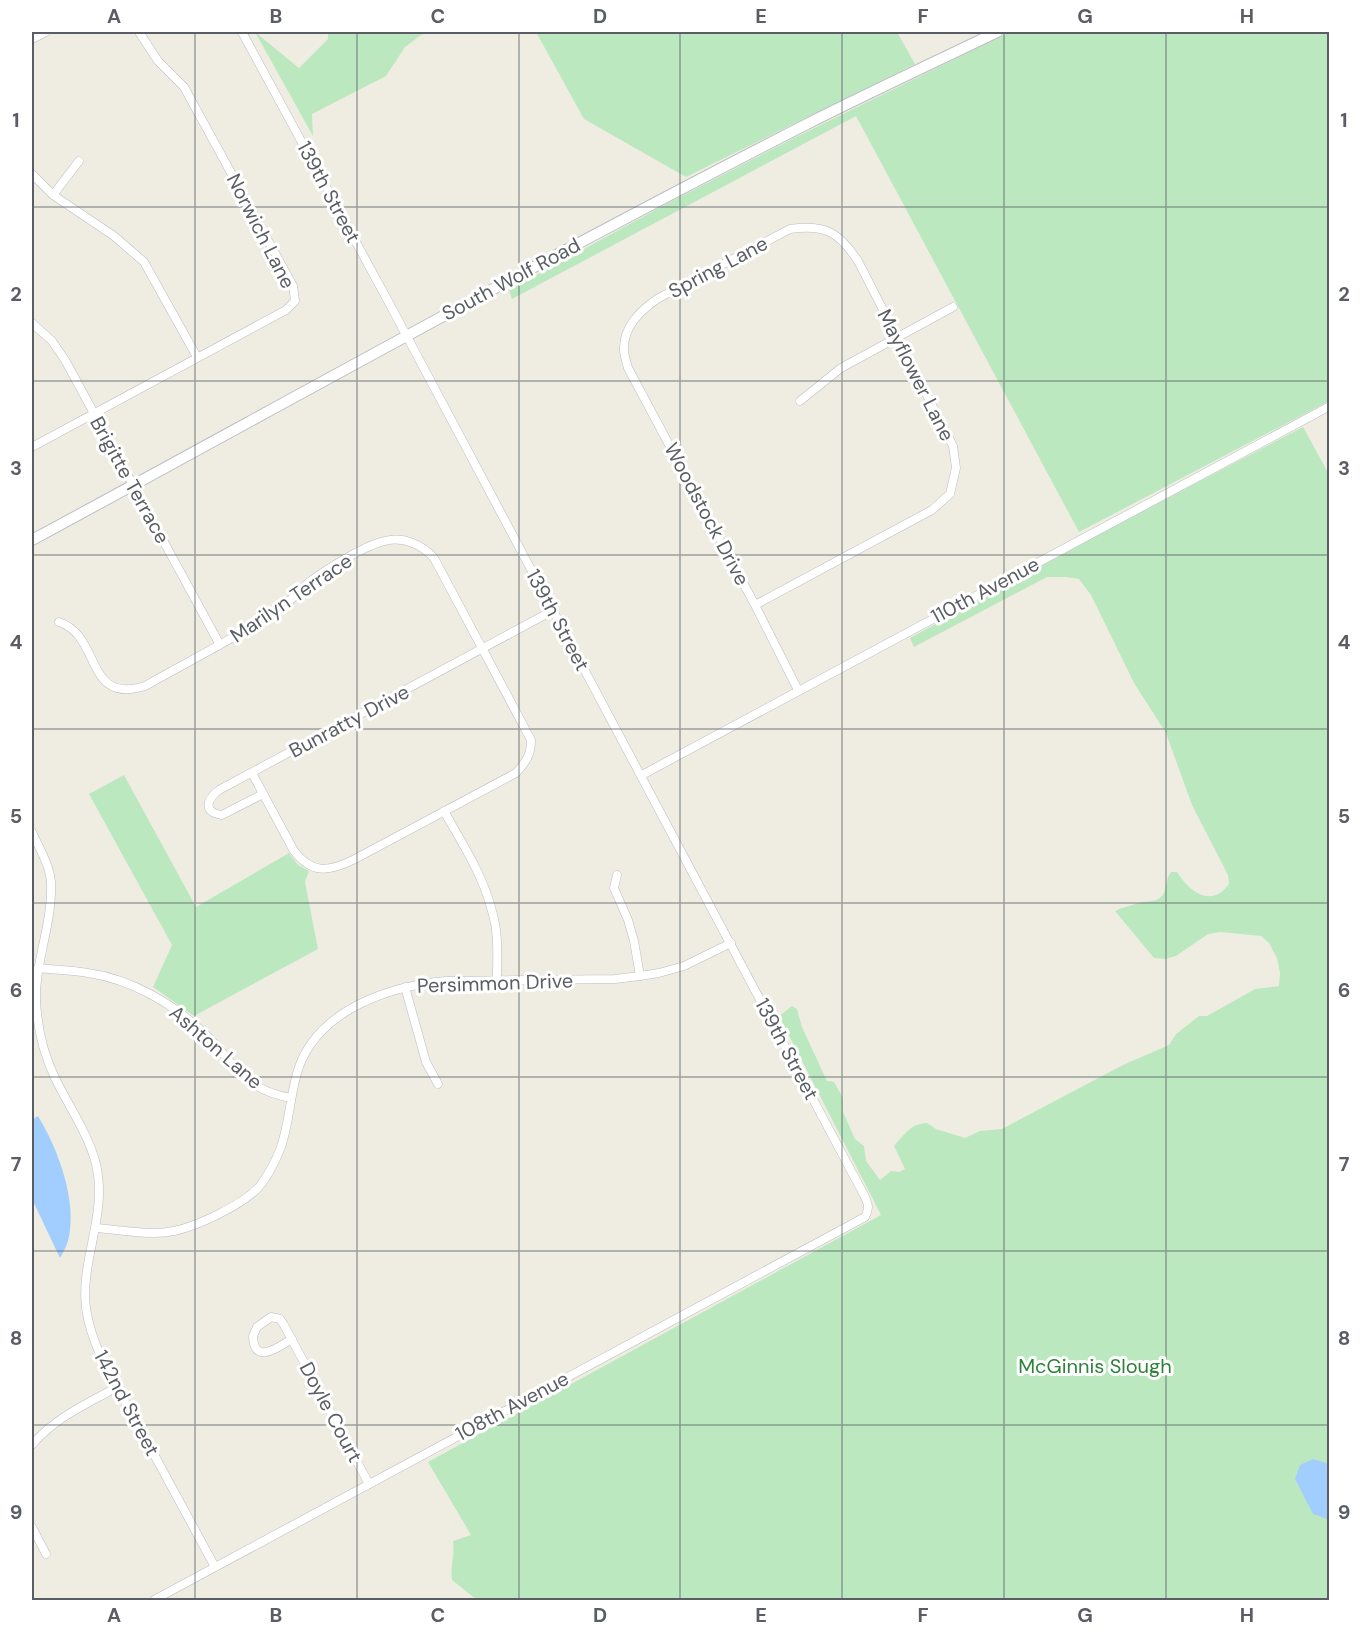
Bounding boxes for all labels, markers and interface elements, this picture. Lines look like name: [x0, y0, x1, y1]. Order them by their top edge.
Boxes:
text: A: [107, 3, 121, 29]
text: B: [270, 3, 282, 29]
text: C: [431, 3, 445, 29]
text: D: [593, 3, 607, 29]
text: E: [755, 3, 767, 29]
text: F: [917, 3, 929, 29]
text: G: [1077, 3, 1093, 29]
text: H: [1240, 3, 1254, 29]
text: 1: [12, 107, 20, 133]
text: 1: [1340, 107, 1348, 133]
street label: 139th Street: [291, 137, 367, 247]
street label: Norwich Lane: [221, 169, 301, 293]
street label: Spring Lane: [664, 230, 772, 304]
street label: South Wolf Road: [437, 232, 585, 326]
text: 2: [10, 281, 22, 307]
text: 2: [1338, 281, 1350, 307]
street label: Mayflower Lane: [872, 305, 960, 445]
street label: Brigitte Terrace: [84, 412, 176, 548]
street label: Woodstock Drive: [658, 438, 756, 590]
text: 3: [10, 455, 22, 481]
text: 3: [1338, 455, 1350, 481]
street label: Marilyn Terrace: [225, 548, 357, 648]
street label: 110th Avenue: [926, 551, 1044, 629]
street label: 139th Street: [520, 565, 596, 675]
text: 4: [10, 629, 23, 655]
text: 4: [1338, 629, 1351, 655]
street label: Bunratty Drive: [284, 678, 414, 764]
text: 5: [10, 803, 22, 829]
text: 5: [1338, 803, 1350, 829]
street label: Persimmon Drive: [416, 967, 574, 999]
text: 6: [10, 977, 22, 1003]
text: 6: [1338, 977, 1350, 1003]
street label: 139th Street: [749, 994, 825, 1104]
street label: Ashton Lane: [164, 999, 268, 1095]
text: 7: [11, 1151, 22, 1177]
text: 7: [1339, 1151, 1350, 1177]
text: 8: [10, 1325, 22, 1351]
text: 8: [1338, 1325, 1350, 1351]
street label: 142nd Street: [88, 1346, 166, 1460]
park label: McGinnis Slough: [1018, 1353, 1172, 1379]
street label: Doyle Court: [294, 1357, 368, 1467]
street label: 108th Avenue: [451, 1365, 573, 1447]
text: 9: [10, 1499, 22, 1525]
text: 9: [1338, 1499, 1350, 1525]
text: A: [107, 1602, 121, 1628]
text: B: [270, 1602, 282, 1628]
text: C: [431, 1602, 445, 1628]
text: D: [593, 1602, 607, 1628]
text: E: [755, 1602, 767, 1628]
text: F: [917, 1602, 929, 1628]
text: G: [1077, 1602, 1093, 1628]
text: H: [1240, 1602, 1254, 1628]

